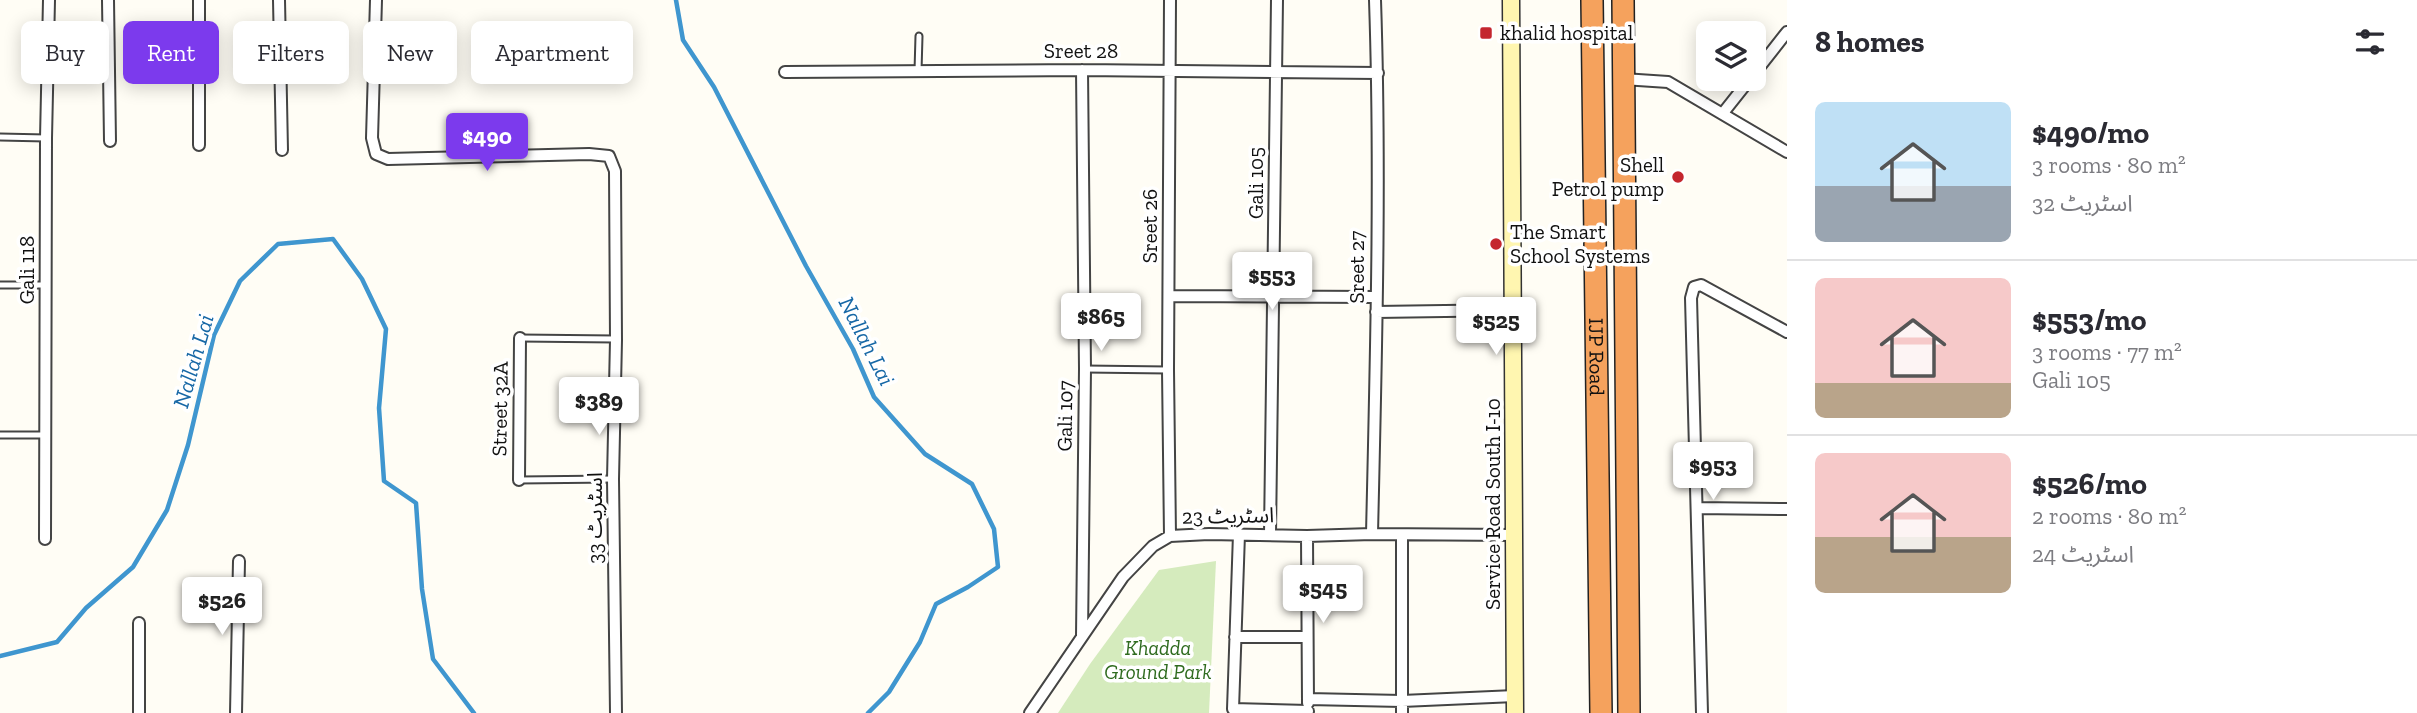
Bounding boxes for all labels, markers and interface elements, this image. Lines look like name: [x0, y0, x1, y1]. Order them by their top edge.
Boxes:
place label: khalid hospital: [1500, 20, 1634, 45]
chip: Buy: [21, 21, 109, 84]
chip: Rent: [123, 21, 219, 84]
chip: Filters: [233, 21, 349, 84]
chip: New: [363, 21, 457, 84]
chip: Apartment: [471, 21, 633, 84]
map controls: [1696, 21, 1766, 91]
button: layers: [1696, 21, 1766, 91]
icon: filters: [2351, 23, 2389, 61]
text: 8 homes: [1815, 24, 1924, 60]
marker: khalid hospital: [1478, 25, 1494, 41]
street label: Sreet 28: [1044, 38, 1118, 63]
pin: $490: [446, 114, 528, 173]
text: $490/mo: [2032, 115, 2149, 151]
text: $490: [462, 122, 512, 150]
icon: home: [1871, 130, 1955, 214]
street label: Gali 105: [1243, 147, 1268, 219]
text: 3 rooms · 80 m²: [2032, 151, 2186, 179]
place label: Shell Petrol pump: [1552, 152, 1664, 201]
marker: Shell Petrol pump: [1670, 169, 1686, 185]
street label: Sreet 26: [1137, 189, 1162, 263]
text: اسٹریٹ 32: [2032, 189, 2133, 217]
place label: The Smart School Systems: [1510, 219, 1650, 268]
street label: Sreet 27: [1344, 230, 1369, 304]
street label: Gali 118: [14, 236, 39, 304]
marker: The Smart School Systems: [1488, 236, 1504, 252]
pin: $553: [1231, 252, 1313, 312]
text: $553: [1248, 261, 1296, 289]
water label: Nallah Lai: [833, 292, 901, 390]
pin: $865: [1060, 294, 1142, 353]
pin: $525: [1455, 298, 1537, 357]
text: $865: [1077, 302, 1125, 330]
text: $553/mo: [2032, 302, 2146, 338]
text: $525: [1472, 306, 1520, 334]
icon: home: [1871, 306, 1955, 390]
water label: Nallah Lai: [166, 311, 220, 411]
street label: IJP Road: [1584, 318, 1610, 397]
text: 3 rooms · 77 m²: [2032, 338, 2182, 366]
street label: Street 32A: [486, 361, 513, 457]
text: Gali 105: [2032, 366, 2111, 394]
pin: $389: [558, 378, 640, 437]
street label: Gali 107: [1051, 380, 1078, 452]
text: $389: [575, 386, 623, 414]
street label: Service Road South I-10: [1480, 398, 1505, 610]
pin: $953: [1672, 442, 1754, 502]
text: $953: [1689, 451, 1737, 479]
text: $526/mo: [2032, 466, 2147, 502]
street label: اسٹریٹ 33: [582, 472, 607, 564]
icon: home: [1871, 481, 1955, 565]
street label: اسٹریٹ 23: [1182, 502, 1274, 529]
text: 2 rooms · 80 m²: [2032, 502, 2186, 530]
text: اسٹریٹ 24: [2032, 540, 2134, 568]
pin: $545: [1282, 566, 1364, 625]
text: $545: [1299, 574, 1347, 602]
pin: $526: [181, 578, 263, 637]
text: $526: [198, 586, 246, 614]
park label: Khadda Ground Park: [1104, 635, 1212, 684]

